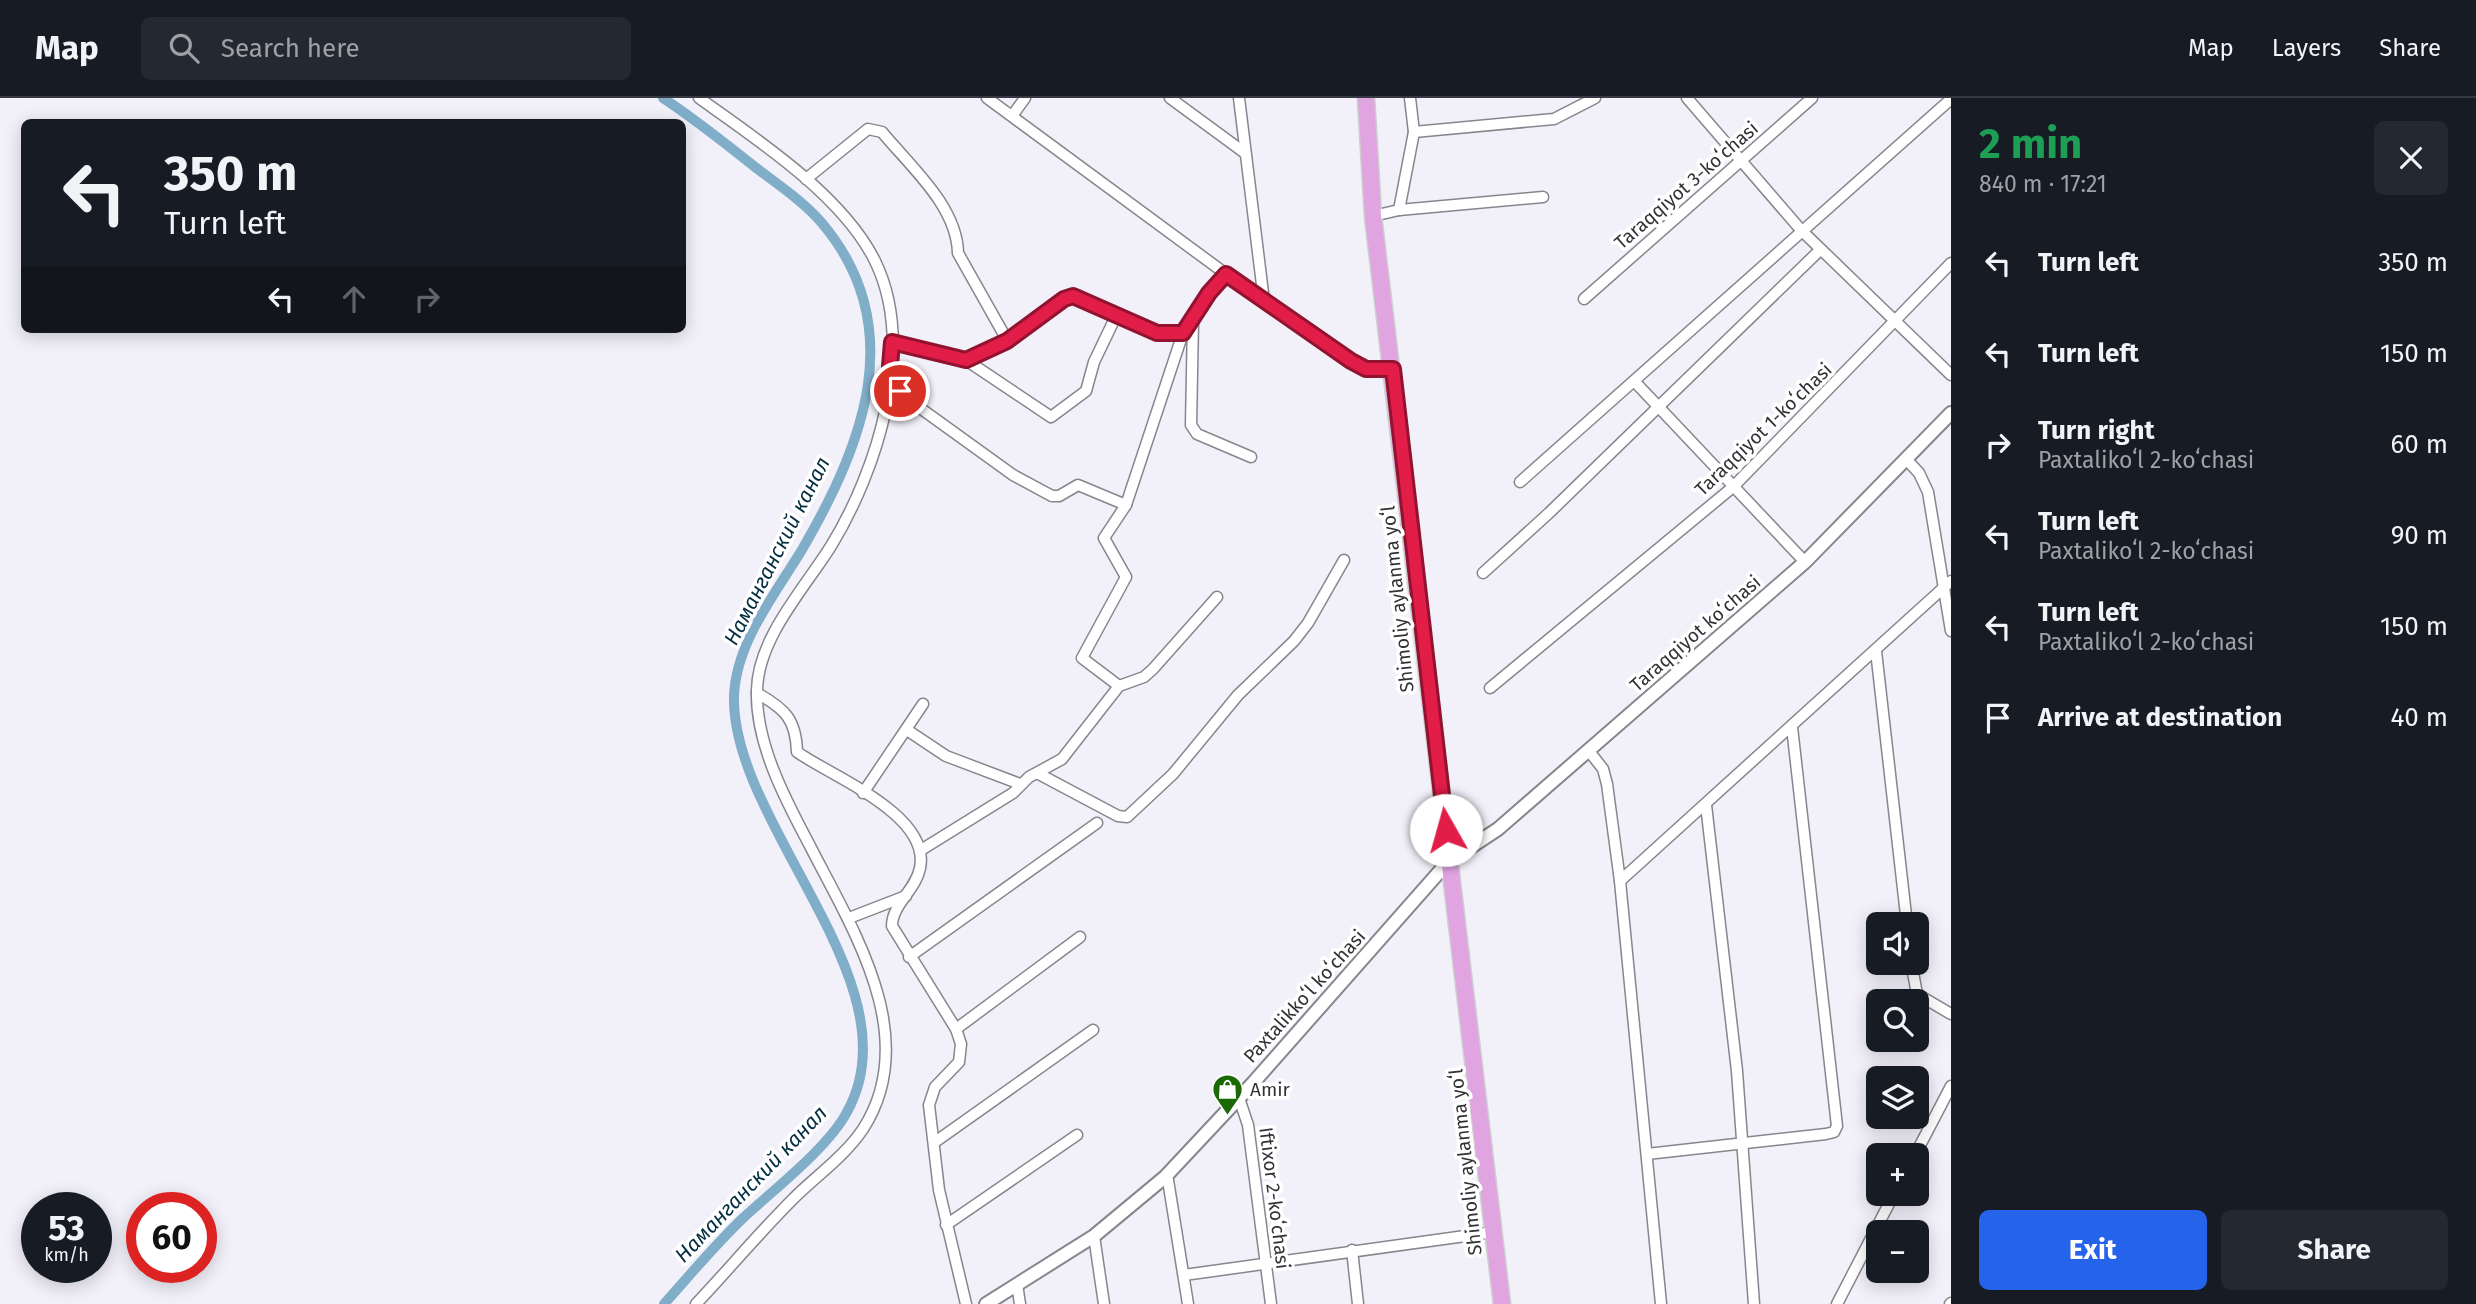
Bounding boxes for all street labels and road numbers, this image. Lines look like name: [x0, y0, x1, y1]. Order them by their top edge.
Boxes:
street label: Taraqqiyot 3-koʻchasi: [1610, 117, 1763, 254]
street label: Taraqqiyot 1-koʻchasi: [1690, 358, 1837, 501]
street label: Shimoliy aylanma yoʻl: [1376, 504, 1419, 693]
street label: Taraqqiyot koʻchasi: [1625, 570, 1765, 696]
street label: Paxtalikkoʻl koʻchasi: [1239, 925, 1370, 1068]
street label: Shimoliy aylanma yoʻl: [1444, 1067, 1487, 1256]
street label: Iftixor 2-koʻchasi: [1254, 1126, 1295, 1270]

